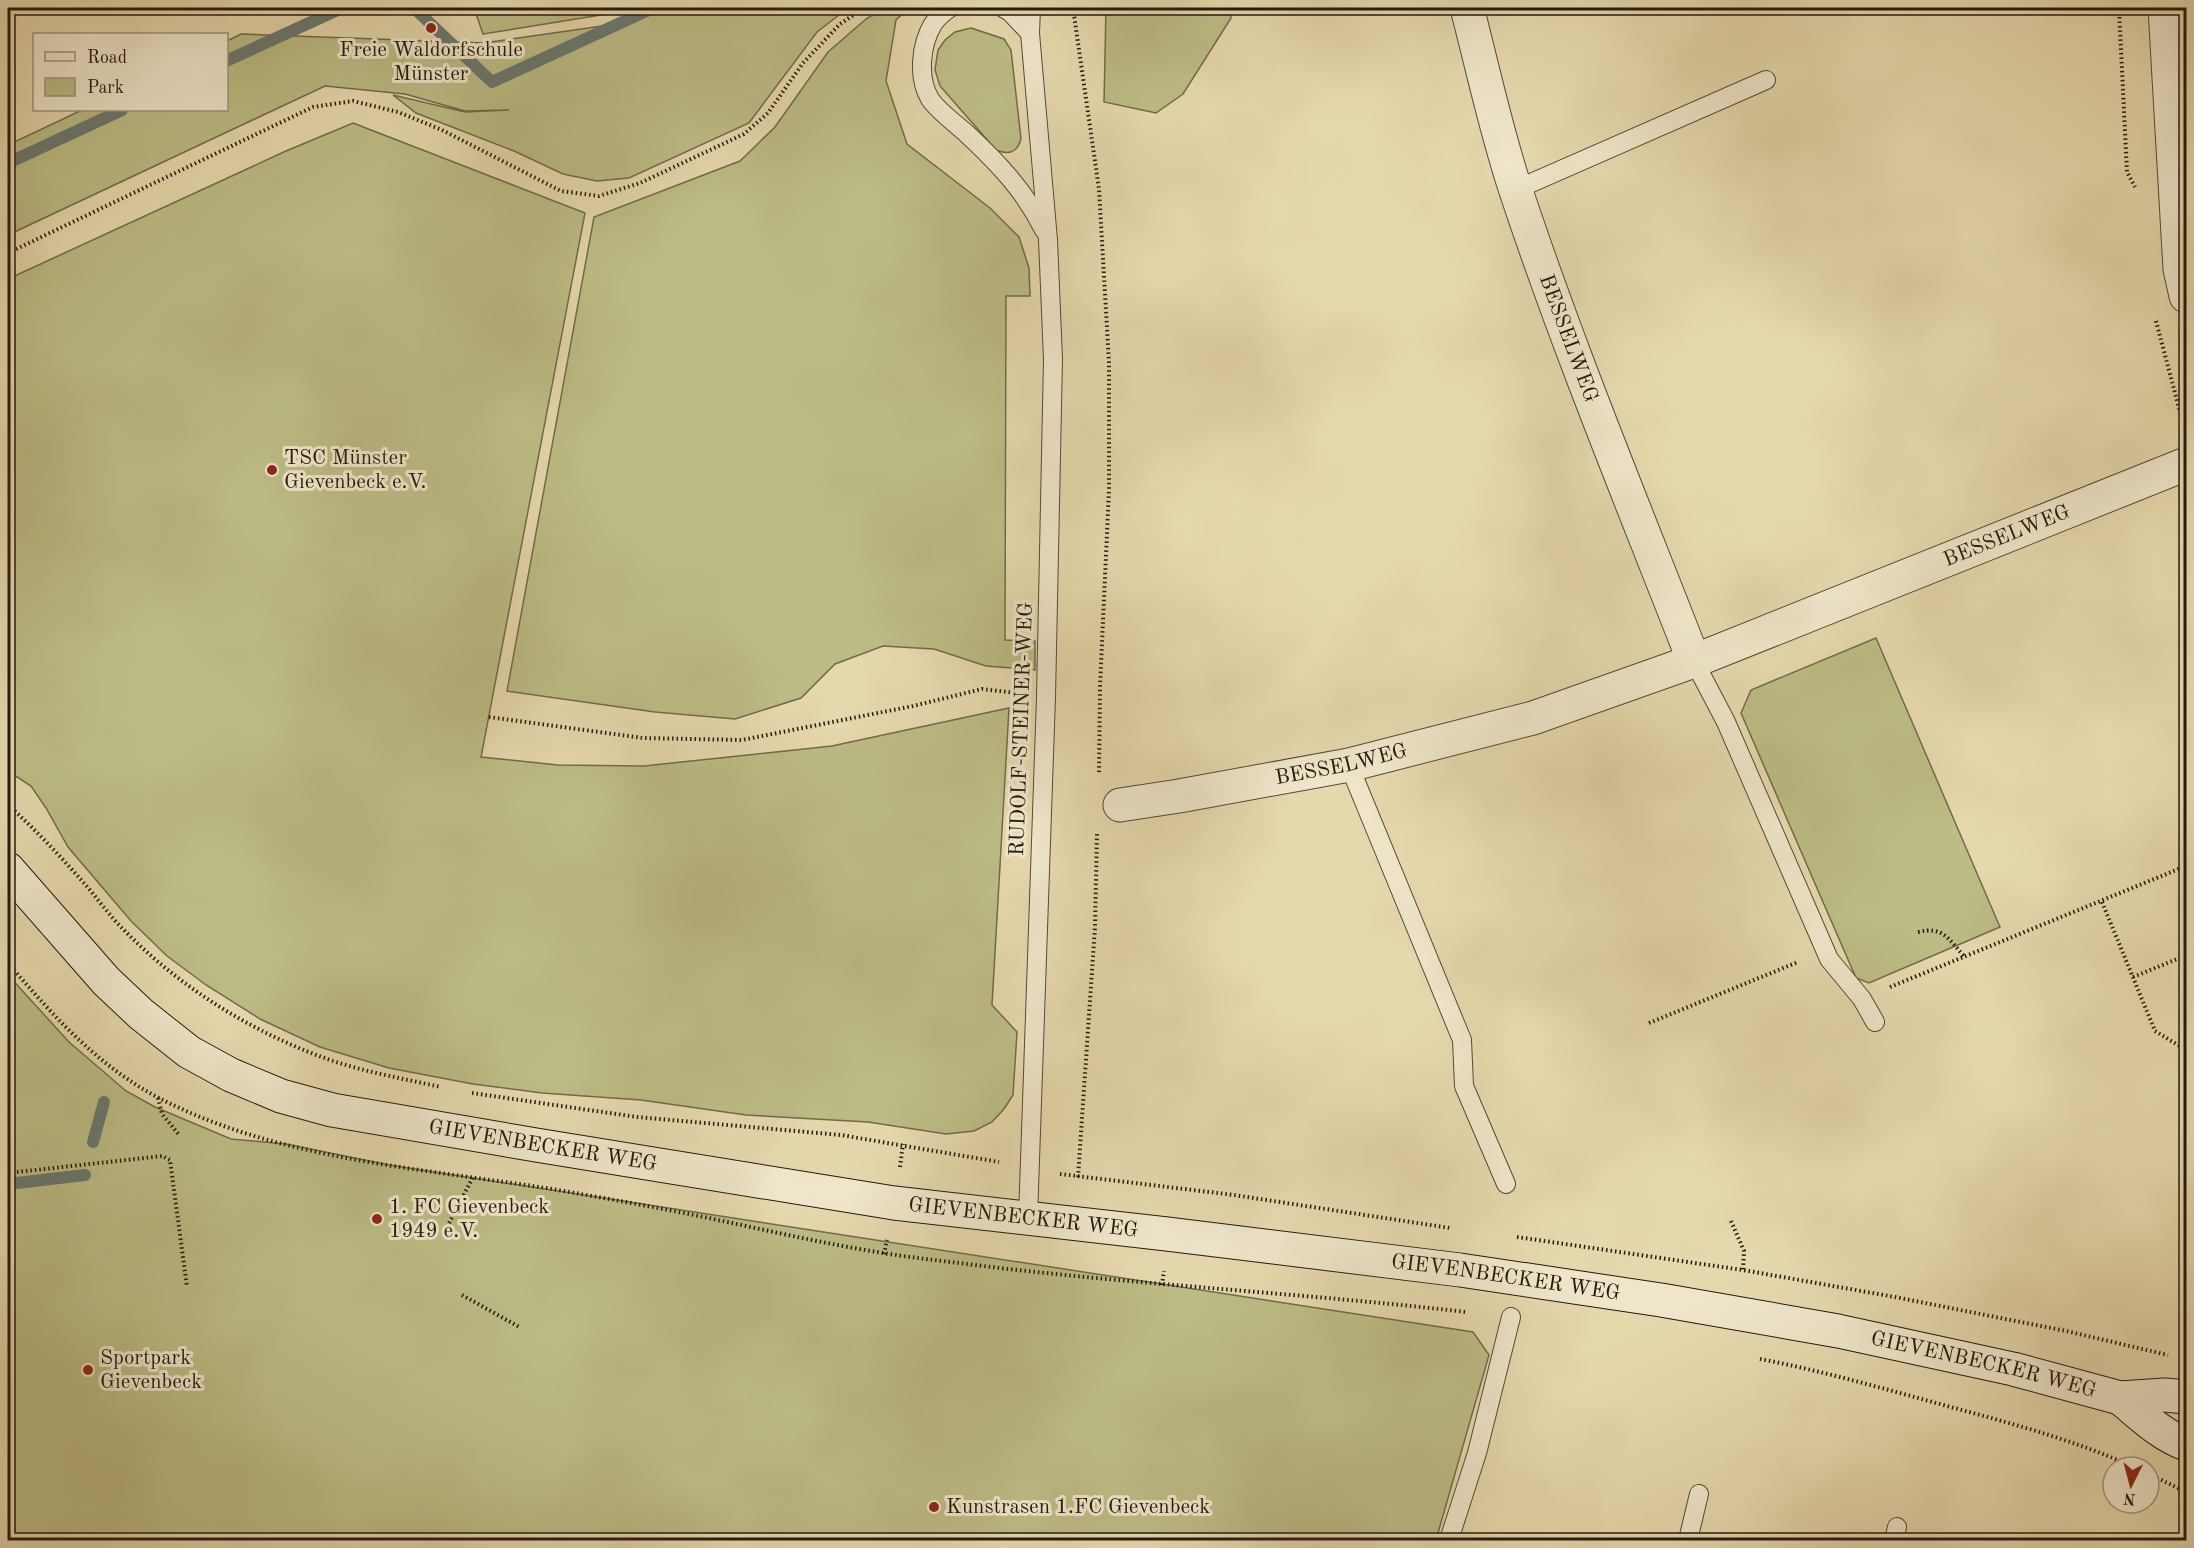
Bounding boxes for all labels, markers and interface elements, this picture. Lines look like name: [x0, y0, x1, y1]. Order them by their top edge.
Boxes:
marker: Freie Waldorfschule Münster: [424, 21, 438, 35]
legend: [33, 33, 228, 111]
place label: Freie Waldorfschule Münster: [339, 40, 523, 85]
text: Road: [87, 49, 127, 67]
text: Park: [87, 79, 124, 97]
street label: BESSELWEG: [1535, 272, 1602, 405]
place label: TSC Münster Gievenbeck e.V.: [284, 448, 426, 493]
marker: TSC Münster Gievenbeck e.V.: [265, 463, 279, 477]
street label: BESSELWEG: [1940, 501, 2073, 571]
street label: RUDOLF-STEINER-WEG: [1007, 602, 1037, 856]
street label: BESSELWEG: [1274, 740, 1410, 789]
street label: GIEVENBECKER WEG: [427, 1116, 659, 1175]
street label: GIEVENBECKER WEG: [907, 1194, 1139, 1241]
place label: 1. FC Gievenbeck 1949 e.V.: [389, 1197, 549, 1242]
marker: 1. FC Gievenbeck 1949 e.V.: [370, 1212, 384, 1226]
street label: GIEVENBECKER WEG: [1390, 1251, 1622, 1304]
street label: GIEVENBECKER WEG: [1869, 1328, 2099, 1402]
place label: Sportpark Gievenbeck: [100, 1348, 202, 1393]
marker: Sportpark Gievenbeck: [81, 1363, 95, 1377]
north arrow: [2101, 1455, 2161, 1515]
text: N: [2122, 1489, 2137, 1507]
place label: Kunstrasen 1.FC Gievenbeck: [946, 1497, 1210, 1518]
marker: Kunstrasen 1.FC Gievenbeck: [927, 1500, 941, 1514]

